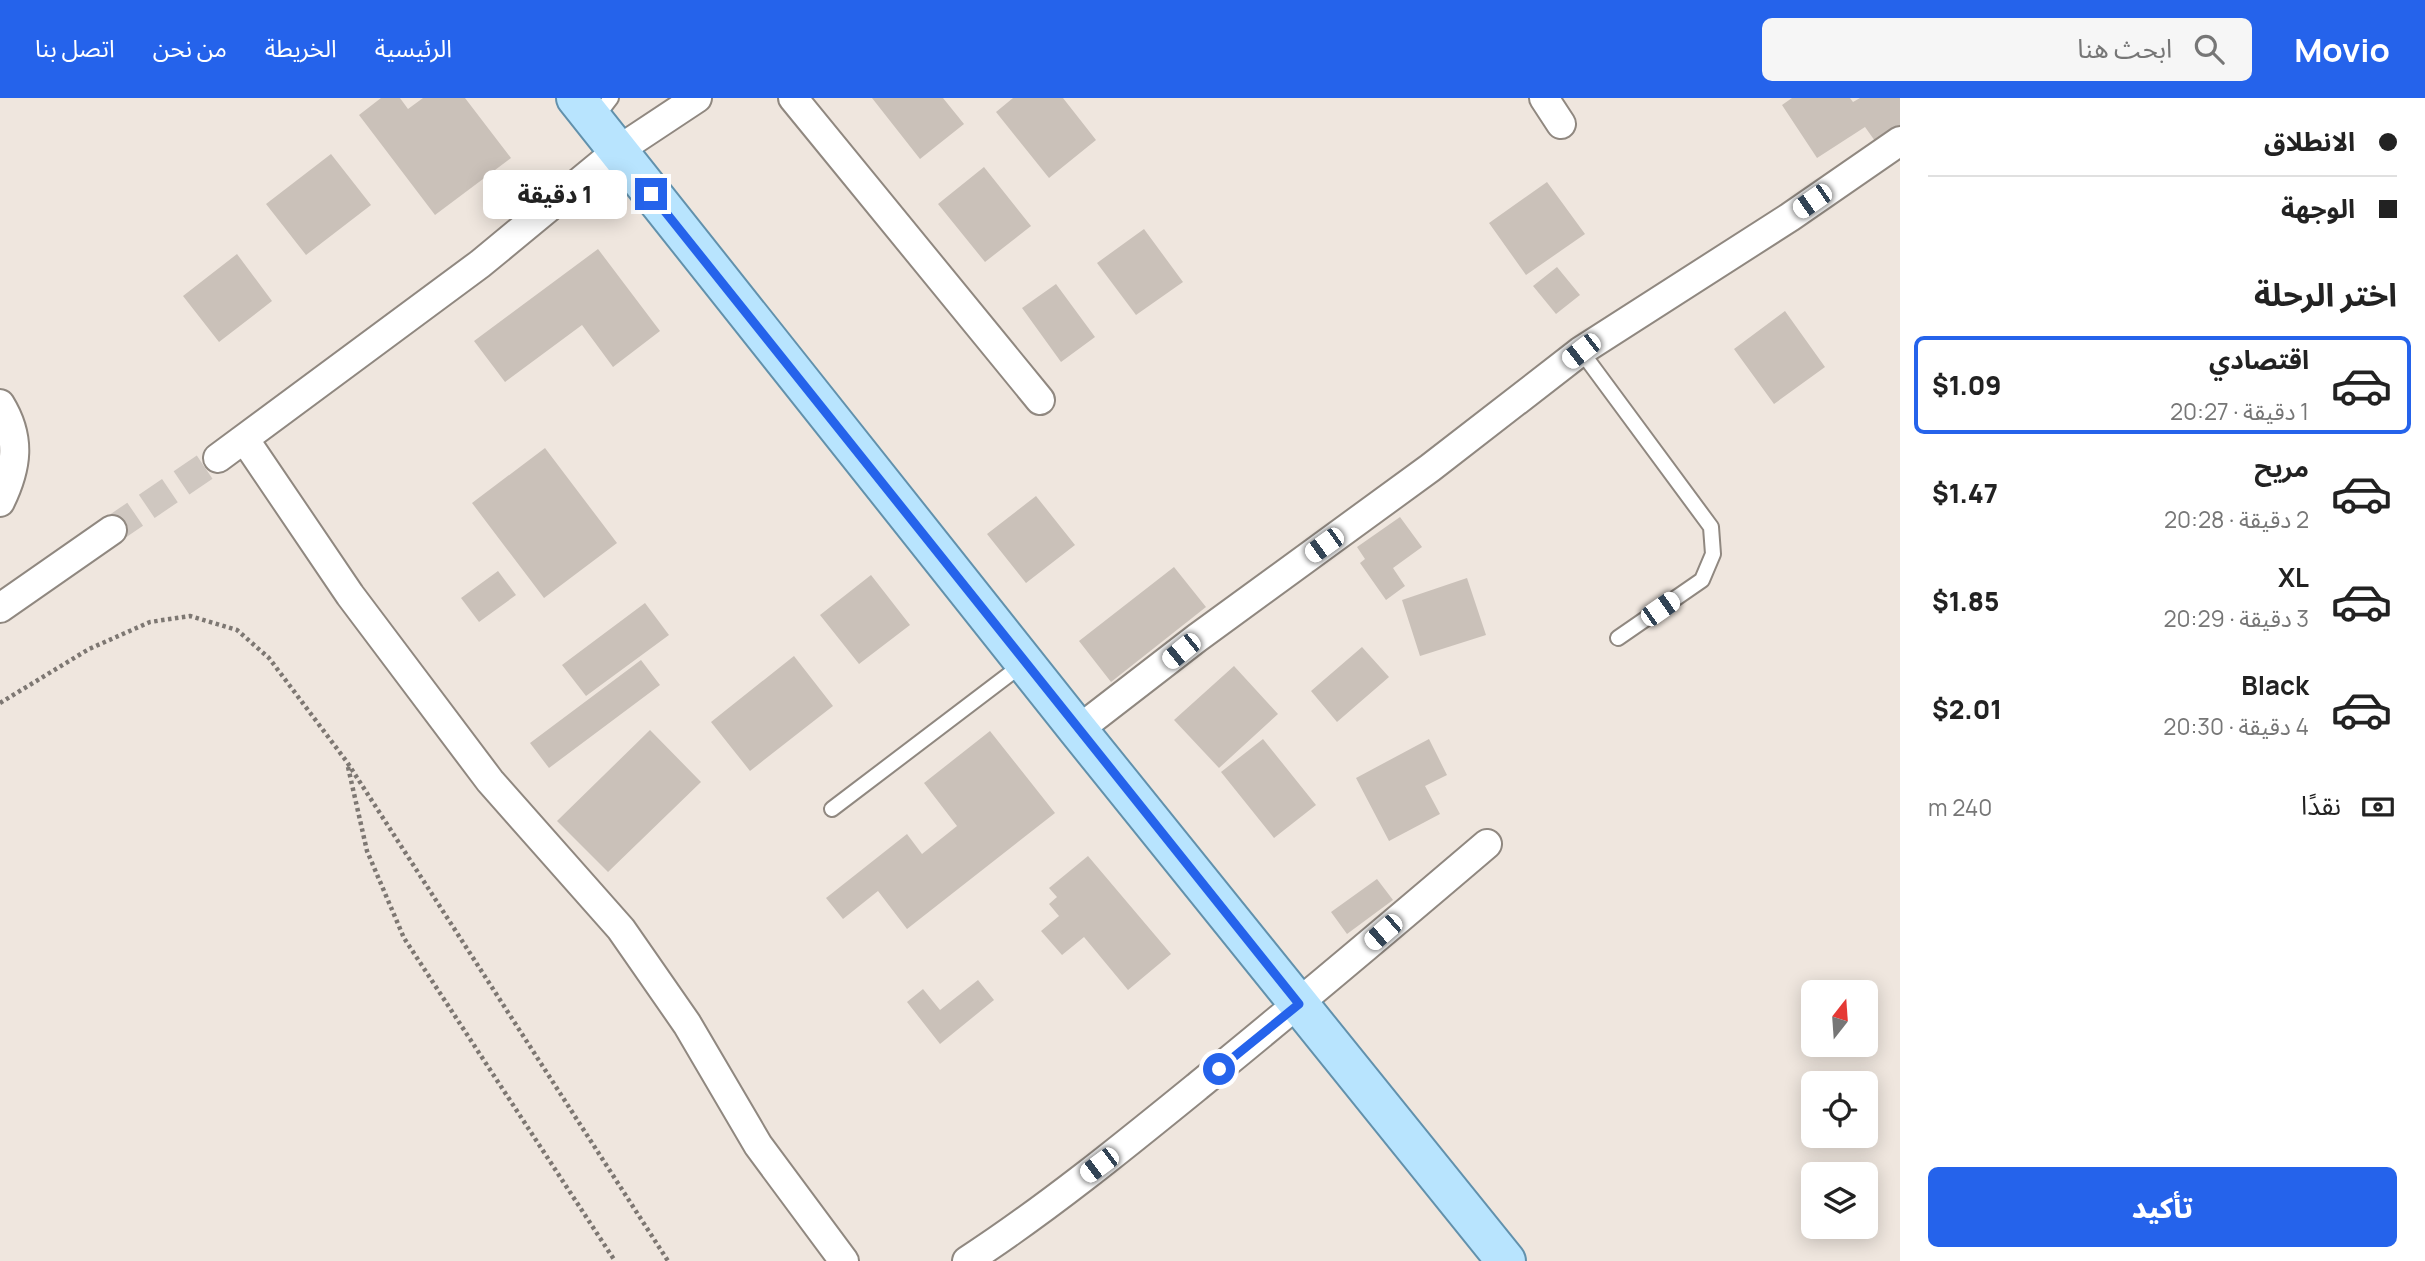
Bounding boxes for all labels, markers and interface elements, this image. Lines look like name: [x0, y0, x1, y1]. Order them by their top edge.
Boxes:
search box: [1762, 18, 2252, 81]
text: Movio: [2294, 27, 2390, 72]
text: ابحث هنا: [2077, 30, 2172, 66]
icon: search: [2190, 30, 2228, 68]
text: اتصل بنا: [35, 31, 115, 64]
text: من نحن: [153, 31, 227, 64]
text: الخريطة: [265, 31, 337, 64]
text: الرئيسية: [375, 31, 452, 64]
text: الانطلاق: [2264, 123, 2355, 159]
callout: 1 دقيقة: [483, 170, 626, 218]
text: 1 دقيقة: [517, 178, 593, 210]
route end: [635, 178, 667, 210]
car: [1789, 180, 1836, 222]
text: الوجهة: [2281, 190, 2355, 226]
text: اختر الرحلة: [2254, 272, 2397, 316]
car: [1558, 330, 1605, 372]
text: اقتصادي: [2209, 341, 2309, 377]
icon: car: [2330, 354, 2393, 417]
text: $1.09: [1932, 367, 2001, 403]
text: 1 دقيقة · 20:27: [2170, 395, 2309, 427]
text: مريح: [2254, 449, 2309, 485]
icon: car: [2330, 462, 2393, 525]
text: $1.47: [1932, 475, 1998, 511]
text: 2 دقيقة · 20:28: [2164, 503, 2309, 535]
car: [1301, 524, 1348, 566]
text: XL: [2278, 559, 2309, 595]
icon: car: [2330, 570, 2393, 633]
text: $1.85: [1932, 583, 1999, 619]
car: [1637, 588, 1684, 630]
text: 3 دقيقة · 20:29: [2163, 602, 2309, 634]
car: [1159, 630, 1204, 672]
text: Black: [2241, 667, 2309, 703]
icon: car: [2330, 678, 2393, 741]
text: $2.01: [1932, 691, 2002, 727]
text: 4 دقيقة · 20:30: [2163, 710, 2309, 742]
text: نقدًا: [2301, 787, 2341, 823]
icon: cash: [2359, 788, 2397, 826]
text: 240 m: [1928, 791, 1992, 823]
car: [1361, 910, 1406, 954]
north arrow: [1801, 980, 1878, 1057]
map controls: [1801, 980, 1878, 1239]
route start: [1203, 1053, 1235, 1085]
button: locate: [1801, 1071, 1878, 1148]
car: [1076, 1144, 1123, 1186]
button: layers: [1801, 1162, 1878, 1239]
button: تأكيد: [1928, 1167, 2397, 1247]

